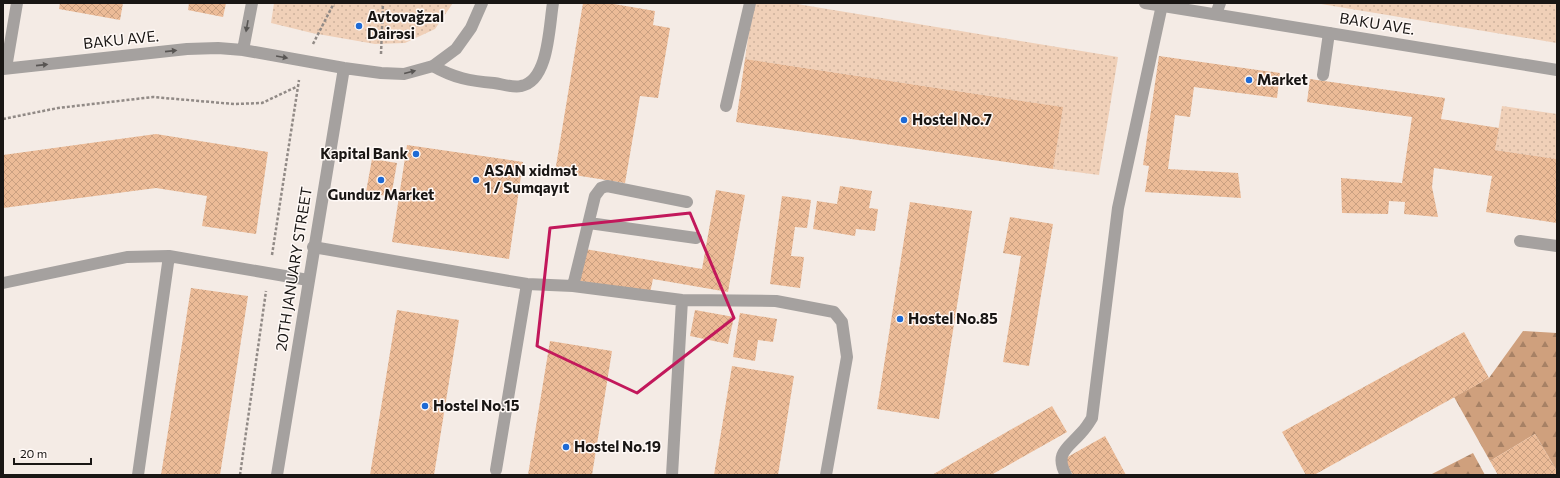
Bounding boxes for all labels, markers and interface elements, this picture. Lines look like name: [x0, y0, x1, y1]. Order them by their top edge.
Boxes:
place label: Avtovağzal Dairəsi: [367, 7, 444, 42]
street label: BAKU AVE.: [1338, 8, 1416, 38]
one-way arrow: [244, 20, 250, 33]
marker: Avtovağzal Dairəsi: [354, 21, 364, 31]
street label: BAKU AVE.: [82, 26, 160, 52]
one-way arrow: [165, 48, 177, 54]
one-way arrow: [275, 54, 288, 60]
one-way arrow: [36, 61, 48, 68]
one-way arrow: [404, 69, 416, 75]
place label: Market: [1257, 70, 1308, 88]
marker: Market: [1244, 75, 1254, 85]
place label: Hostel No.7: [912, 110, 992, 128]
marker: Hostel No.7: [899, 115, 909, 125]
place label: Kapital Bank: [320, 144, 408, 162]
marker: Kapital Bank: [411, 149, 421, 159]
place label: ASAN xidmət 1 / Sumqayıt: [484, 161, 577, 196]
marker: Gunduz Market: [376, 175, 386, 185]
marker: ASAN xidmət 1 / Sumqayıt: [471, 175, 481, 185]
street label: 20TH JANUARY STREET: [271, 185, 315, 352]
place label: Gunduz Market: [328, 185, 434, 203]
place label: Hostel No.85: [908, 309, 998, 327]
marker: Hostel No.85: [895, 314, 905, 324]
place label: Hostel No.15: [433, 396, 520, 414]
marker: Hostel No.15: [420, 401, 430, 411]
place label: Hostel No.19: [574, 437, 661, 455]
scale bar: [14, 440, 91, 466]
marker: Hostel No.19: [561, 442, 571, 452]
text: 20 m: [20, 446, 47, 460]

